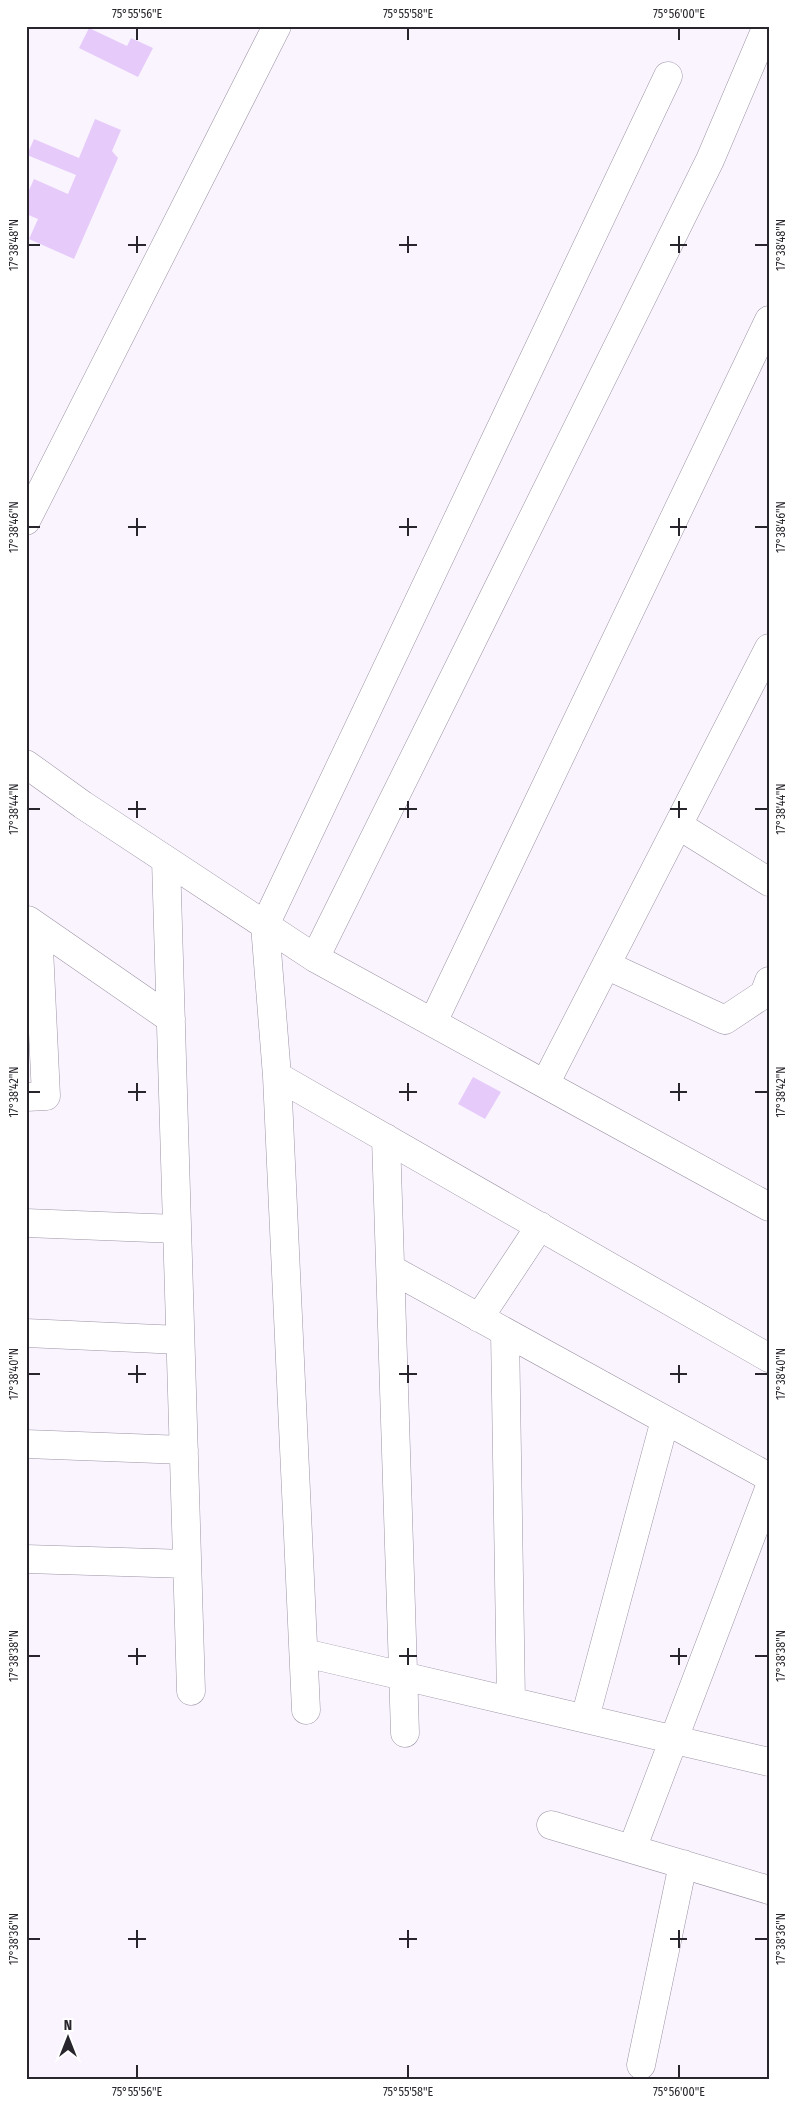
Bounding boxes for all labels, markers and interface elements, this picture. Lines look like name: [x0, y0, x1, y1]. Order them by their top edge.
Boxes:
text: 75°55'56"E: [112, 7, 162, 21]
text: 75°55'58"E: [383, 7, 433, 21]
text: 75°56'00"E: [653, 7, 705, 21]
text: 17°38'48"N: [7, 219, 21, 271]
text: 17°38'48"N: [774, 219, 788, 271]
text: 17°38'46"N: [7, 501, 21, 553]
text: 17°38'46"N: [774, 501, 788, 553]
text: 17°38'44"N: [7, 783, 21, 835]
text: 17°38'44"N: [774, 783, 788, 835]
text: 17°38'42"N: [7, 1066, 21, 1118]
text: 17°38'42"N: [774, 1066, 788, 1118]
text: 17°38'40"N: [7, 1348, 21, 1400]
text: 17°38'40"N: [774, 1348, 788, 1400]
text: 17°38'38"N: [7, 1630, 21, 1682]
text: 17°38'38"N: [774, 1630, 788, 1682]
text: 17°38'36"N: [7, 1913, 21, 1965]
text: 17°38'36"N: [774, 1913, 788, 1965]
north arrow: [42, 2012, 92, 2062]
text: N: [64, 2017, 72, 2034]
text: 75°55'56"E: [112, 2085, 162, 2099]
text: 75°55'58"E: [383, 2085, 433, 2099]
text: 75°56'00"E: [653, 2085, 705, 2099]

